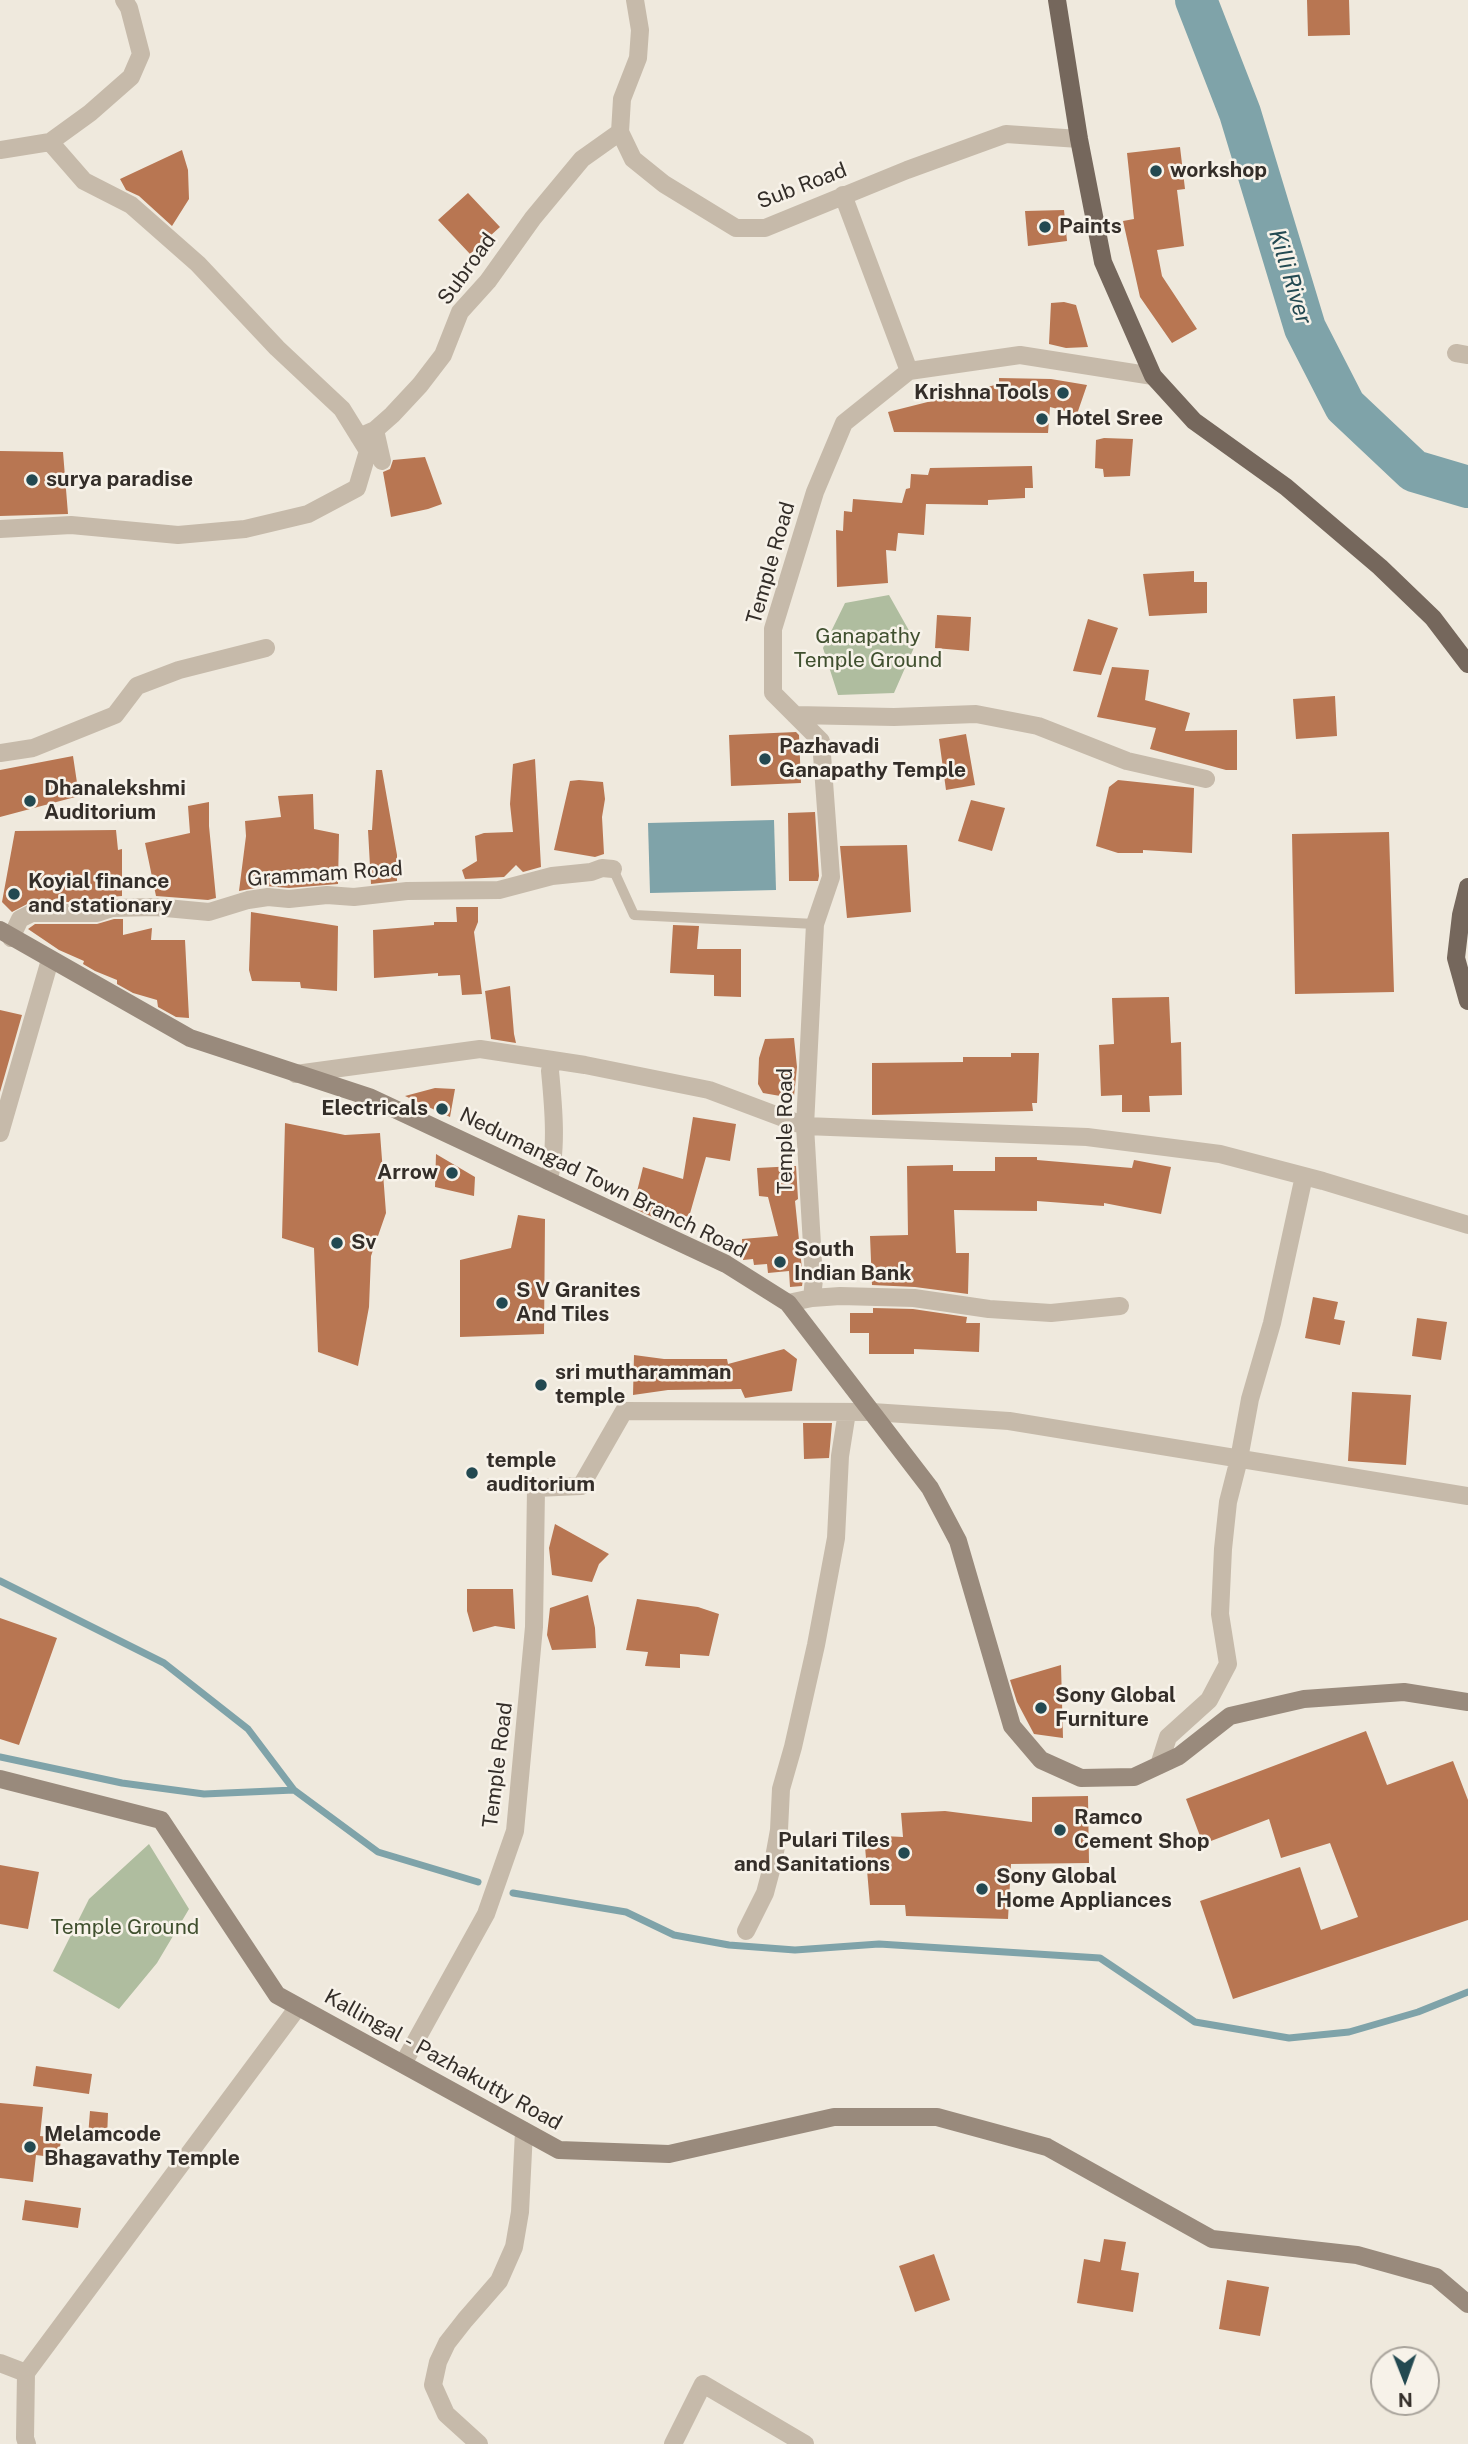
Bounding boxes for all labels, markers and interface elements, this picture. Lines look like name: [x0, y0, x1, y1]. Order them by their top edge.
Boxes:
street label: Sub Road: [754, 157, 850, 215]
place label: workshop: [1170, 158, 1267, 184]
marker: workshop: [1148, 163, 1164, 179]
place label: Paints: [1059, 214, 1122, 240]
marker: Paints: [1037, 219, 1053, 235]
water label: Killi River: [1262, 226, 1318, 328]
street label: Subroad: [432, 228, 502, 310]
place label: Krishna Tools: [914, 380, 1049, 406]
marker: Krishna Tools: [1055, 385, 1071, 401]
place label: Hotel Sree: [1056, 406, 1163, 432]
marker: Hotel Sree: [1034, 411, 1050, 427]
place label: surya paradise: [46, 467, 193, 493]
marker: surya paradise: [24, 472, 40, 488]
street label: Temple Road: [742, 499, 800, 627]
park label: Ganapathy Temple Ground: [794, 624, 942, 674]
place label: Pazhavadi Ganapathy Temple: [779, 734, 966, 784]
marker: Pazhavadi Ganapathy Temple: [757, 751, 773, 767]
place label: Dhanalekshmi Auditorium: [44, 776, 186, 826]
marker: Dhanalekshmi Auditorium: [22, 793, 38, 809]
street label: Grammam Road: [246, 856, 404, 892]
place label: Koyial finance and stationary: [28, 869, 173, 919]
marker: Koyial finance and stationary: [6, 886, 22, 902]
street label: Temple Road: [773, 1068, 799, 1194]
place label: Electricals: [321, 1096, 428, 1122]
marker: Electricals: [434, 1101, 450, 1117]
street label: Nedumangad Town Branch Road: [455, 1102, 751, 1264]
place label: Arrow: [377, 1160, 438, 1186]
marker: Arrow: [444, 1165, 460, 1181]
place label: Sv: [351, 1230, 377, 1256]
marker: Sv: [329, 1235, 345, 1251]
place label: South Indian Bank: [794, 1237, 911, 1287]
marker: South Indian Bank: [772, 1254, 788, 1270]
place label: S V Granites And Tiles: [516, 1278, 641, 1328]
marker: S V Granites And Tiles: [494, 1295, 510, 1311]
place label: sri mutharamman temple: [555, 1360, 732, 1410]
marker: sri mutharamman temple: [533, 1377, 549, 1393]
place label: temple auditorium: [486, 1448, 595, 1498]
marker: temple auditorium: [464, 1465, 480, 1481]
place label: Sony Global Furniture: [1055, 1683, 1176, 1733]
marker: Sony Global Furniture: [1033, 1700, 1049, 1716]
street label: Temple Road: [478, 1701, 518, 1829]
place label: Ramco Cement Shop: [1074, 1805, 1209, 1855]
marker: Ramco Cement Shop: [1052, 1822, 1068, 1838]
place label: Pulari Tiles and Sanitations: [734, 1828, 890, 1878]
marker: Pulari Tiles and Sanitations: [896, 1845, 912, 1861]
place label: Sony Global Home Appliances: [996, 1864, 1172, 1914]
marker: Sony Global Home Appliances: [974, 1881, 990, 1897]
park label: Temple Ground: [51, 1915, 199, 1941]
street label: Kallingal - Pazhakutty Road: [320, 1984, 566, 2136]
place label: Melamcode Bhagavathy Temple: [44, 2122, 240, 2172]
marker: Melamcode Bhagavathy Temple: [22, 2139, 38, 2155]
north arrow: [1370, 2346, 1440, 2416]
text: N: [1398, 2389, 1413, 2411]

